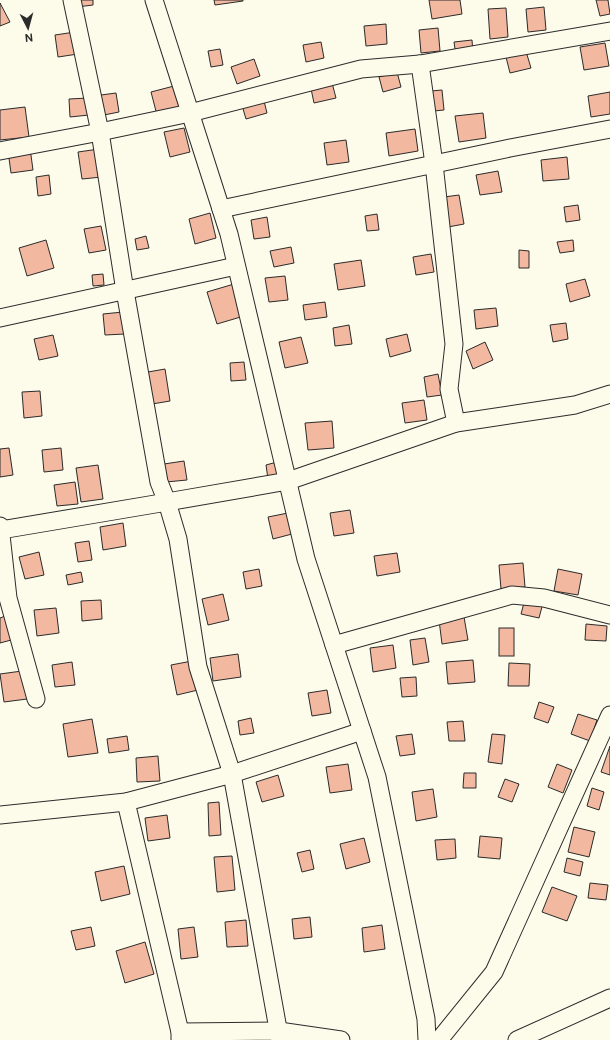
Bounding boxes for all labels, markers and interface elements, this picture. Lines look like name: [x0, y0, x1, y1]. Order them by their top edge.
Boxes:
north arrow: [8, 8, 48, 48]
text: N: [24, 31, 34, 45]

